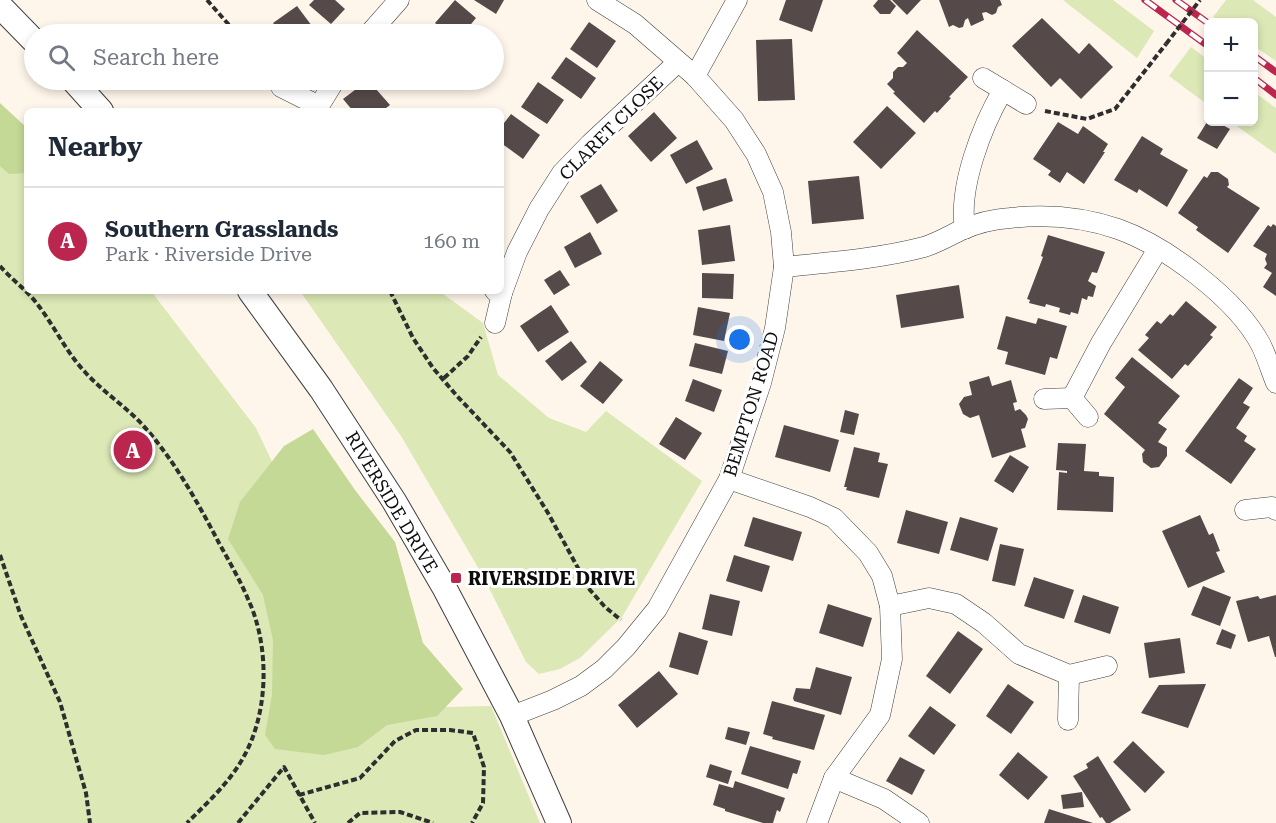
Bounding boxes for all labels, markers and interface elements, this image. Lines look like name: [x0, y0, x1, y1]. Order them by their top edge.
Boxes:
map controls: [1204, 18, 1258, 126]
button: +: [1204, 18, 1258, 72]
search box: [24, 24, 504, 90]
icon: search: [45, 41, 78, 74]
text: Search here: [93, 45, 219, 70]
street label: CLARET CLOSE: [555, 72, 667, 184]
button: −: [1204, 72, 1258, 126]
text: Nearby: [48, 132, 142, 162]
text: Southern Grasslands: [105, 217, 338, 242]
text: A: [60, 229, 75, 253]
text: 160 m: [423, 229, 480, 253]
text: Park · Riverside Drive: [105, 242, 312, 266]
your location: [725, 325, 754, 354]
street label: BEMPTON ROAD: [719, 329, 783, 479]
pin: A: [114, 428, 152, 472]
street label: RIVERSIDE DRIVE: [341, 428, 443, 576]
place label: RIVERSIDE DRIVE: [468, 568, 635, 589]
marker: RIVERSIDE DRIVE: [449, 571, 463, 585]

